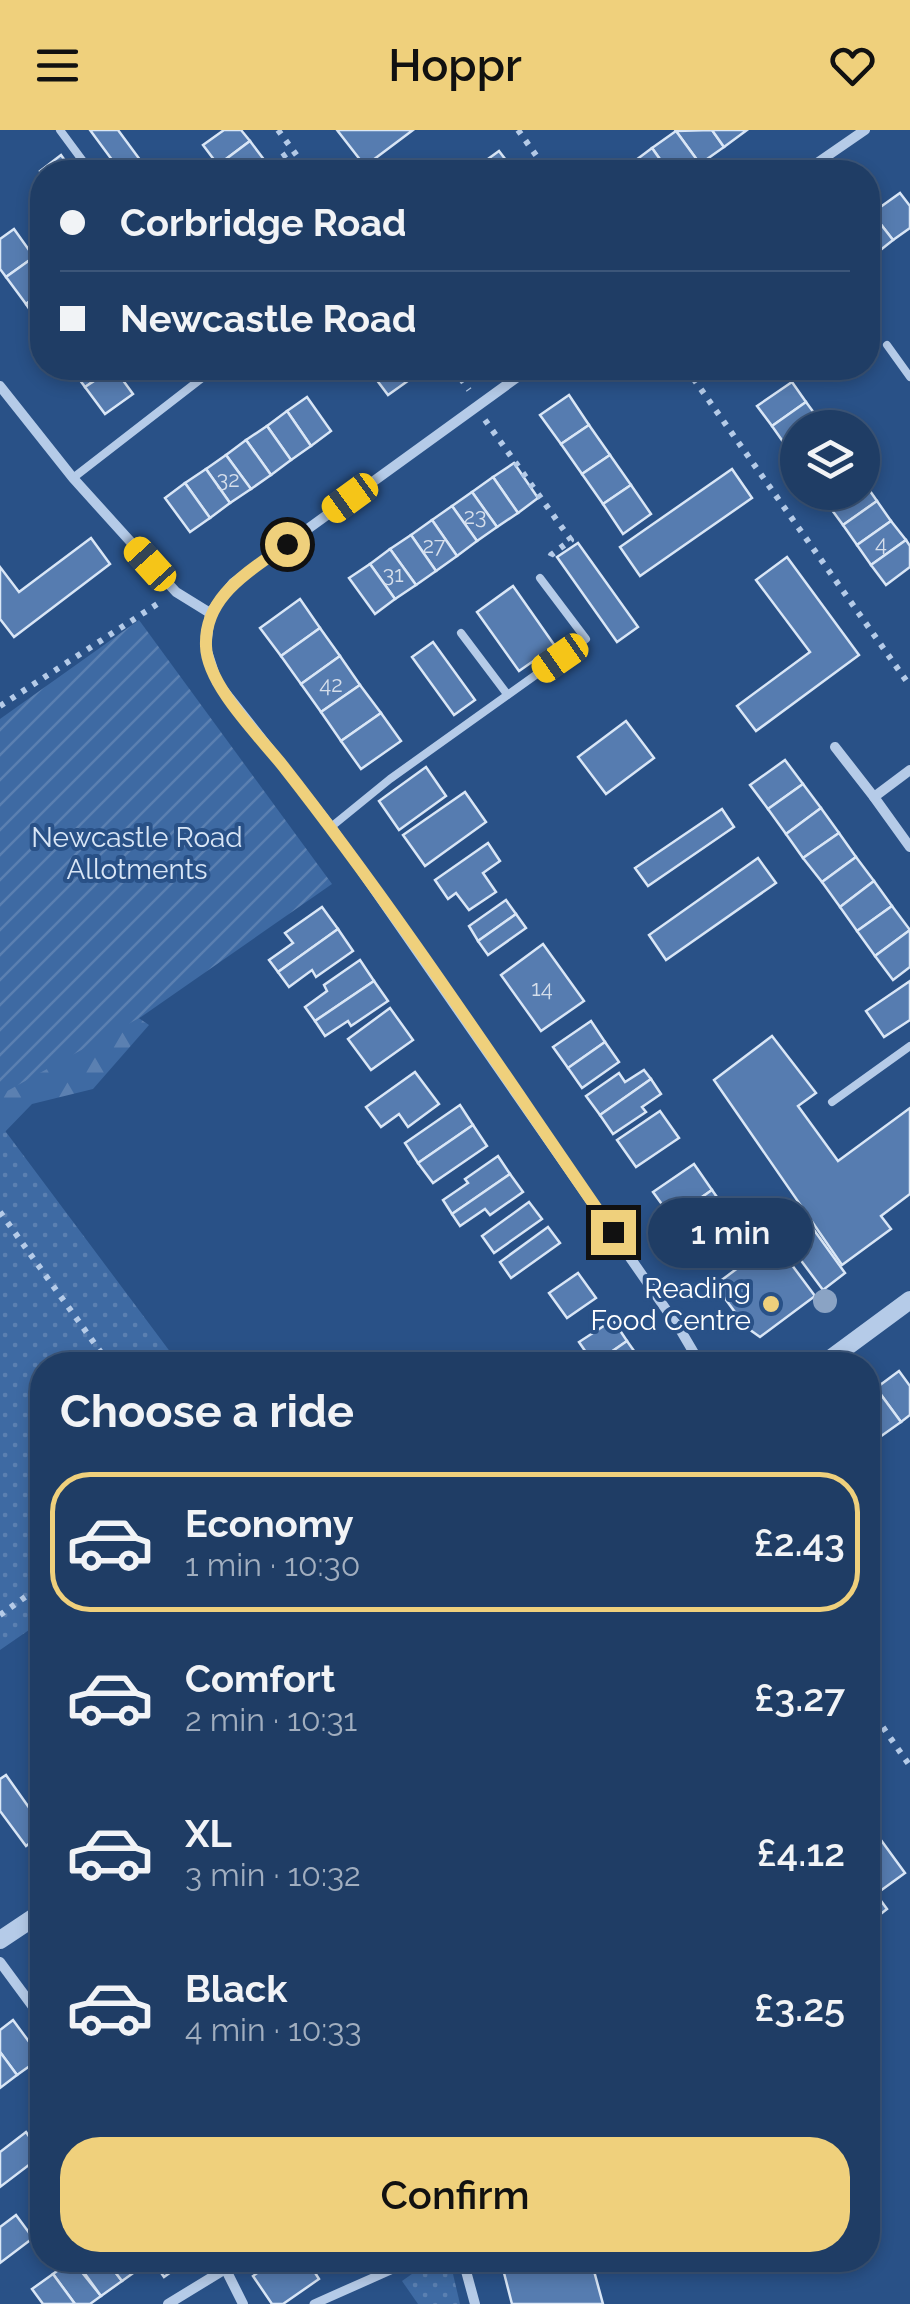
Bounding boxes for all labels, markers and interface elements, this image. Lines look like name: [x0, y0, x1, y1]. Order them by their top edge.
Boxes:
icon: menu: [30, 38, 85, 93]
icon: heart: [825, 38, 880, 93]
text: Hoppr: [388, 39, 522, 92]
text: Corbridge Road: [120, 200, 407, 245]
text: Newcastle Road: [120, 296, 416, 341]
map controls: [780, 410, 880, 510]
button: layers: [780, 410, 880, 510]
house number: 32: [216, 466, 240, 492]
car: [317, 468, 383, 528]
house number: 23: [463, 503, 487, 529]
route start: [265, 522, 310, 567]
house number: 4: [875, 530, 887, 556]
car: [119, 532, 181, 596]
house number: 27: [422, 532, 446, 558]
house number: 31: [382, 561, 404, 587]
car: [527, 629, 593, 687]
house number: 42: [319, 671, 343, 697]
park label: Newcastle Road Allotments: [31, 821, 243, 886]
house number: 14: [531, 975, 553, 1001]
callout: 1 min: [648, 1197, 813, 1267]
route end: [591, 1210, 636, 1255]
text: 1 min: [691, 1214, 770, 1251]
place label: Reading Food Centre: [591, 1272, 751, 1337]
marker: Reading Food Centre: [760, 1293, 782, 1315]
text: Choose a ride: [60, 1385, 354, 1438]
icon: car: [65, 1497, 155, 1587]
text: Economy: [185, 1501, 354, 1546]
text: £2.43: [754, 1520, 845, 1565]
text: 1 min · 10:30: [185, 1546, 360, 1583]
icon: car: [65, 1652, 155, 1742]
text: Comfort: [185, 1656, 335, 1701]
text: £3.27: [754, 1675, 845, 1720]
text: 2 min · 10:31: [185, 1701, 357, 1738]
icon: car: [65, 1807, 155, 1897]
text: XL: [185, 1811, 232, 1856]
text: £4.12: [757, 1830, 845, 1875]
text: 3 min · 10:32: [185, 1856, 361, 1893]
icon: car: [65, 1962, 155, 2052]
text: Black: [185, 1966, 287, 2011]
text: £3.25: [754, 1985, 845, 2030]
text: 4 min · 10:33: [185, 2011, 362, 2048]
button: Confirm: [60, 2137, 850, 2252]

